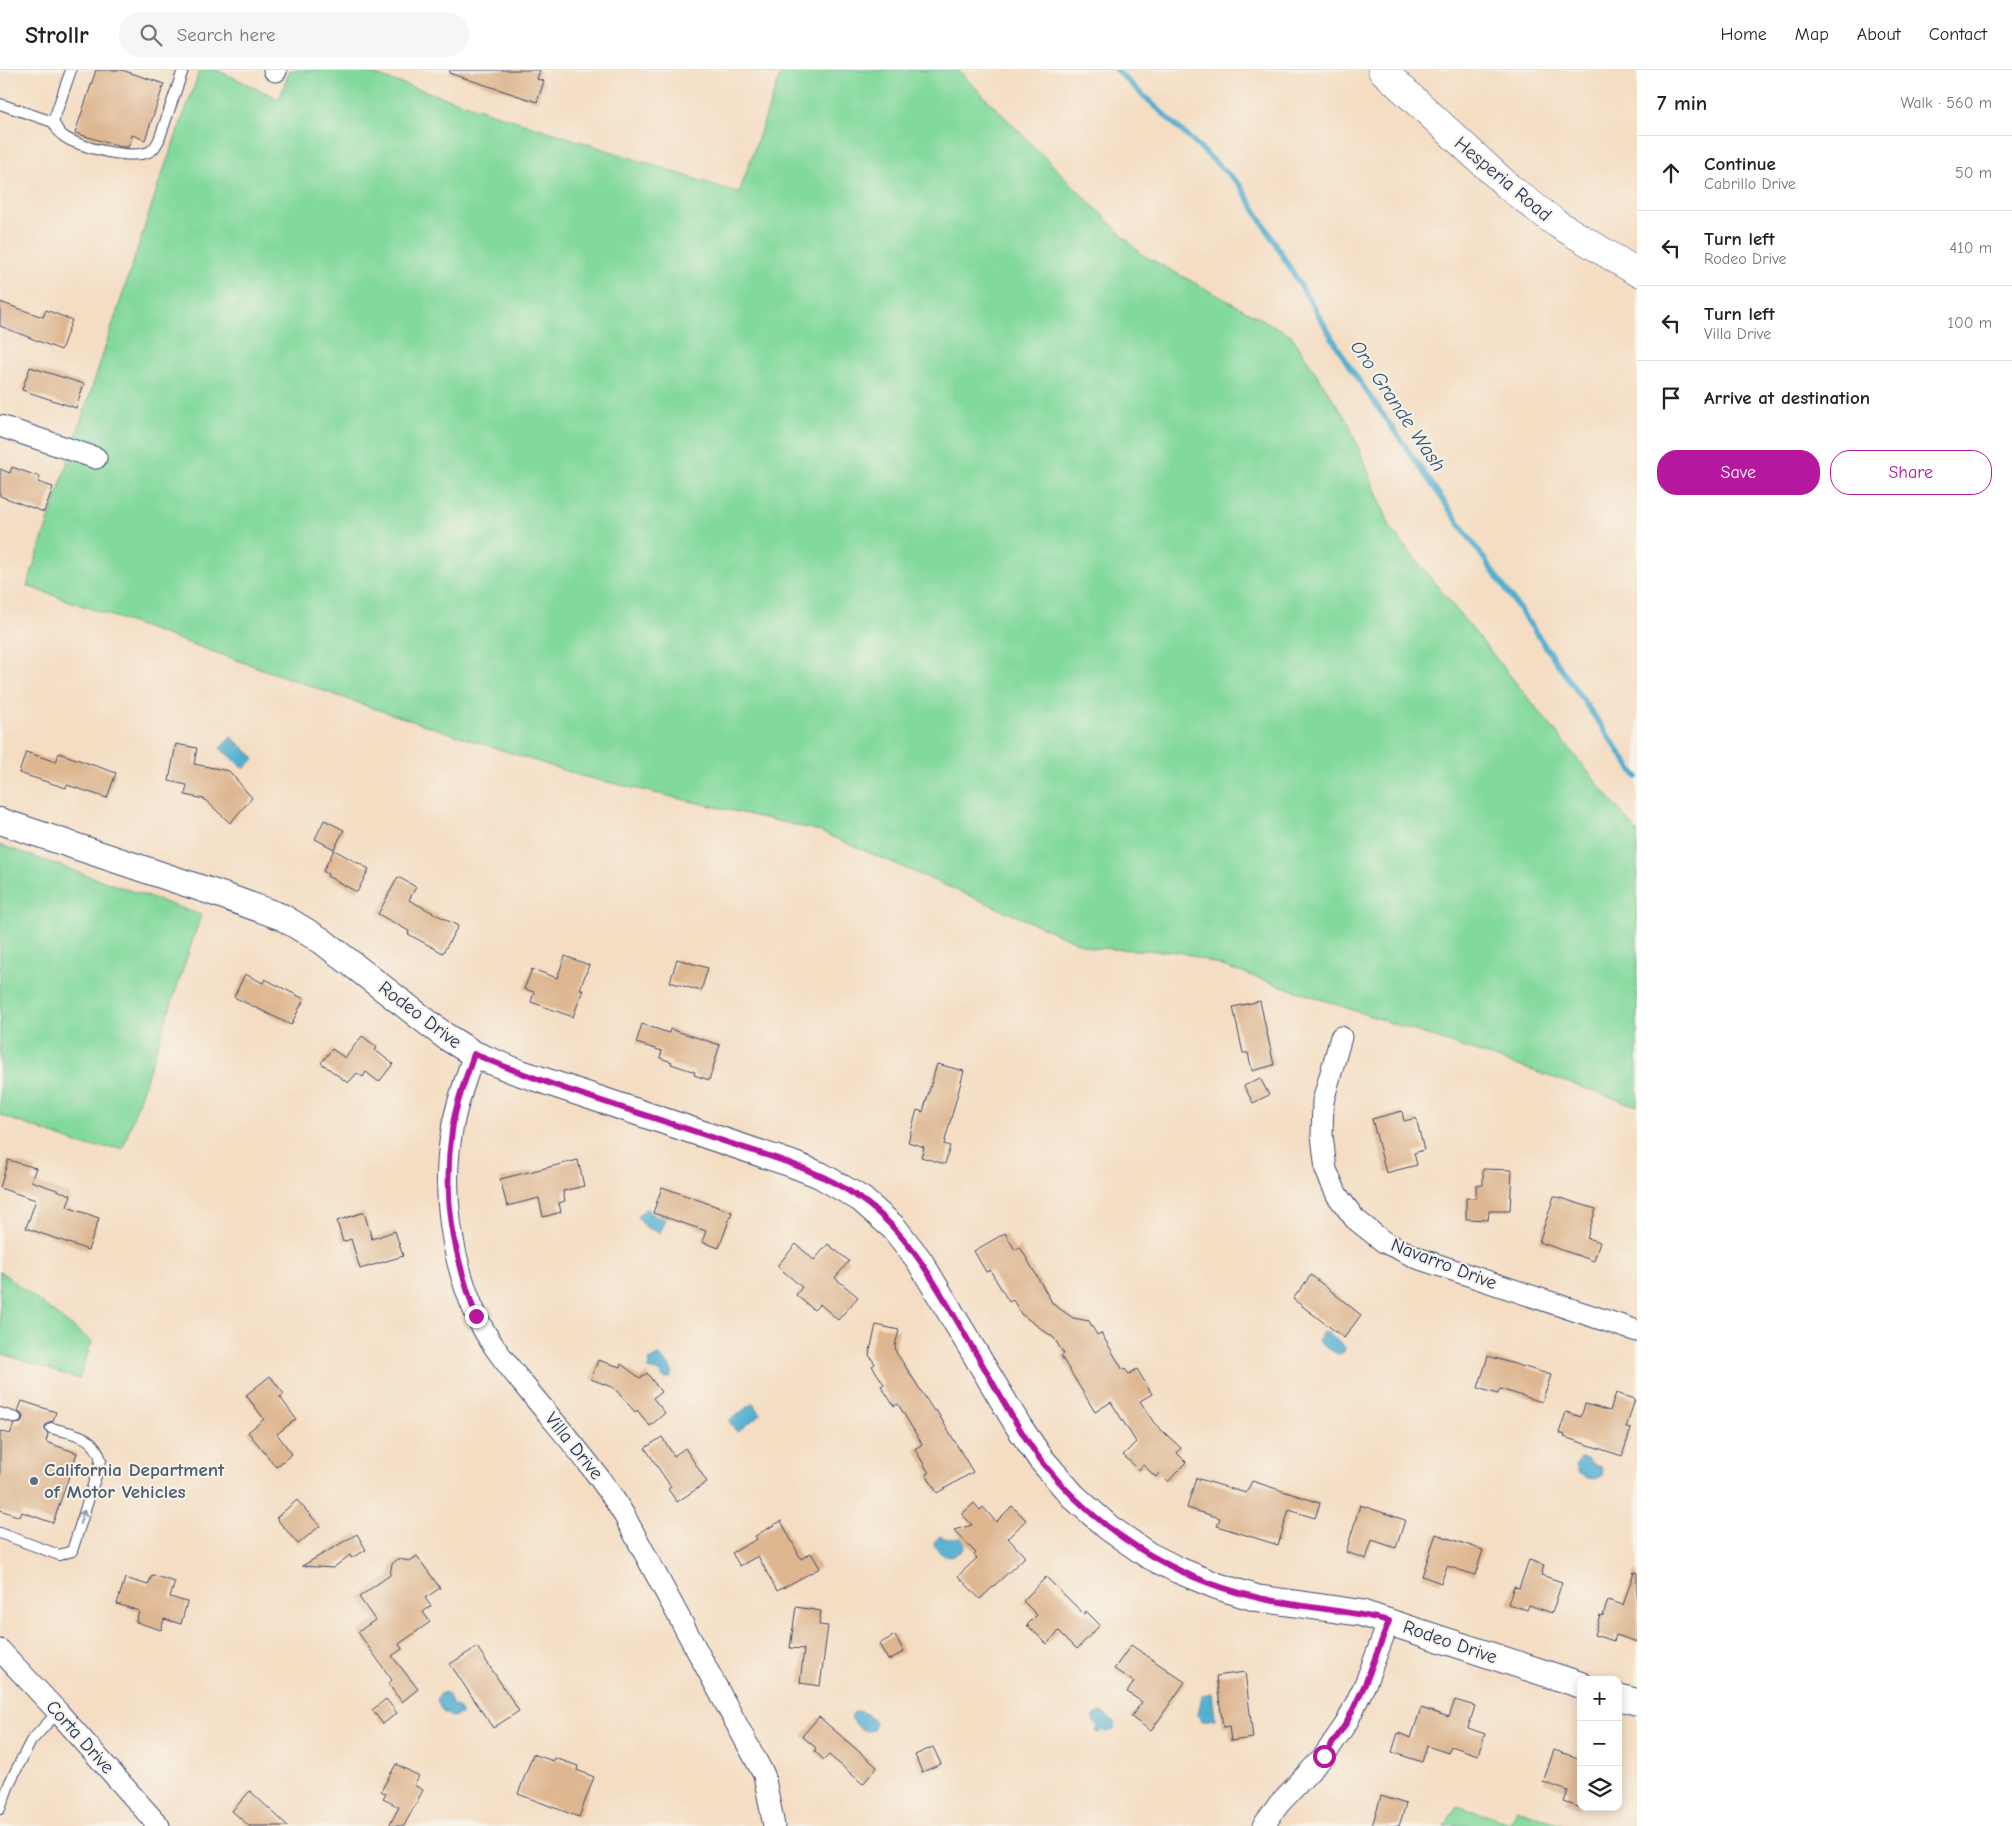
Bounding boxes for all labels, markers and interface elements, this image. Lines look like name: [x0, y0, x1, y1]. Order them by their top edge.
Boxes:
search box: [119, 12, 469, 57]
text: Strollr: [25, 21, 89, 49]
icon: search: [137, 21, 165, 49]
text: Search here: [177, 24, 276, 46]
text: Home: [1720, 24, 1767, 45]
text: Map: [1795, 24, 1829, 45]
text: About: [1857, 24, 1901, 45]
text: Contact: [1929, 24, 1987, 45]
text: 7 min: [1657, 91, 1707, 115]
text: Walk · 560 m: [1901, 94, 1992, 112]
street label: Hesperia Road: [1450, 132, 1556, 226]
text: Continue: [1704, 153, 1776, 175]
icon: ahead: [1657, 159, 1685, 187]
text: 50 m: [1955, 164, 1992, 182]
text: Cabrillo Drive: [1704, 175, 1796, 193]
text: Turn left: [1704, 228, 1775, 250]
icon: left: [1657, 234, 1685, 262]
text: 410 m: [1950, 239, 1992, 257]
text: Rodeo Drive: [1704, 250, 1787, 268]
text: Turn left: [1704, 303, 1775, 325]
icon: left: [1657, 309, 1685, 337]
text: 100 m: [1948, 314, 1992, 332]
text: Villa Drive: [1704, 325, 1771, 343]
water label: Oro Grande Wash: [1346, 336, 1450, 476]
icon: arrive: [1657, 384, 1685, 412]
text: Arrive at destination: [1704, 387, 1870, 409]
button: Save: [1657, 450, 1820, 495]
button: Share: [1830, 450, 1992, 495]
street label: Rodeo Drive: [374, 977, 466, 1053]
street label: Navarro Drive: [1388, 1234, 1500, 1294]
route end: [465, 1305, 488, 1328]
street label: Villa Drive: [540, 1408, 608, 1484]
place label: California Department of Motor Vehicles: [44, 1459, 225, 1503]
marker: California Department of Motor Vehicles: [28, 1475, 40, 1487]
one-way arrow: [78, 1509, 88, 1525]
street label: Rodeo Drive: [1400, 1616, 1500, 1668]
map controls: [1577, 1676, 1622, 1811]
button: +: [1577, 1676, 1622, 1721]
street label: Corta Drive: [41, 1696, 119, 1778]
button: −: [1577, 1721, 1622, 1766]
route start: [1313, 1745, 1336, 1768]
button: layers: [1577, 1766, 1622, 1811]

